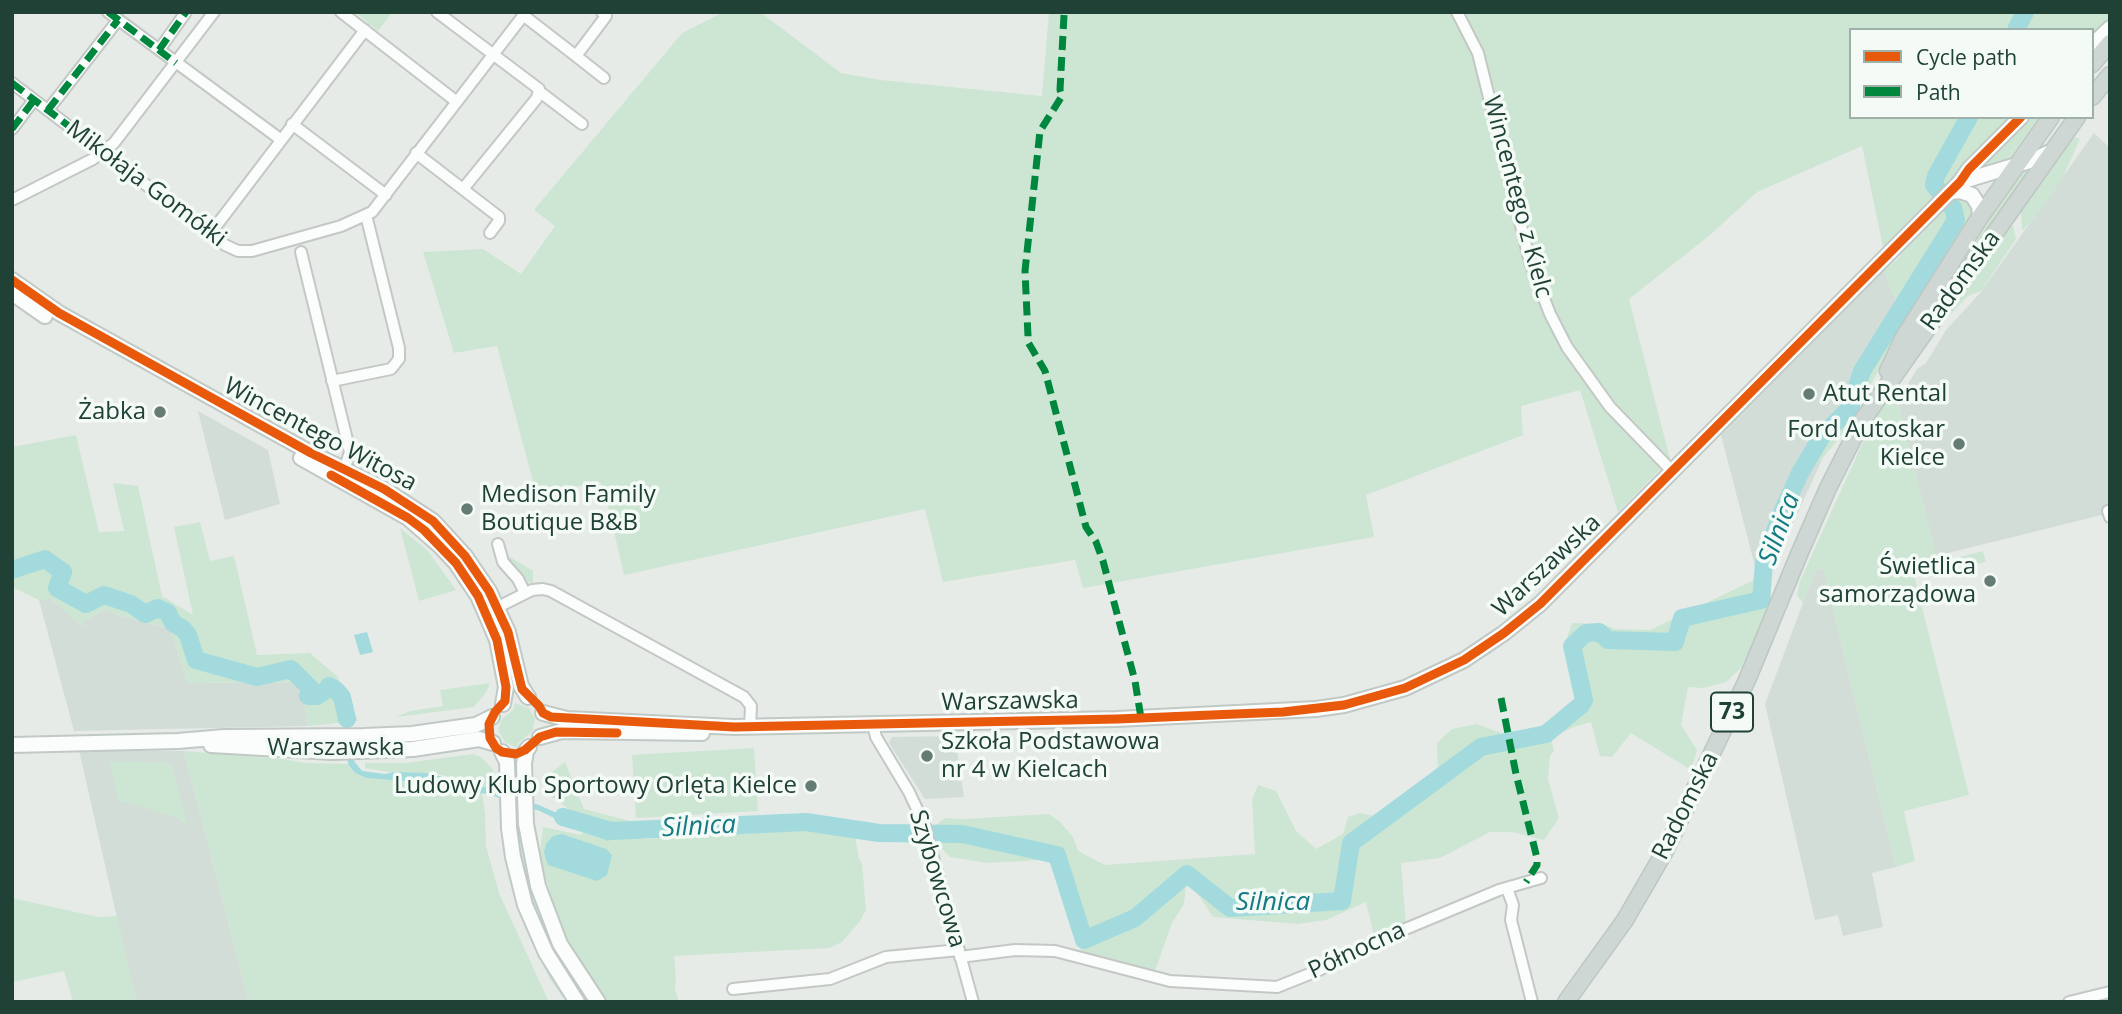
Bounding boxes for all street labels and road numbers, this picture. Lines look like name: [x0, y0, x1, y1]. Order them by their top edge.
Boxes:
street label: Wincentego z Kielc: [1476, 93, 1558, 301]
street label: Mikołaja Gomółki: [60, 114, 232, 254]
street label: Radomska: [1915, 225, 2007, 337]
street label: Wincentego Witosa: [219, 372, 421, 498]
street label: Warszawska: [1487, 509, 1607, 623]
street label: Warszawska: [941, 686, 1079, 718]
road number: 73: [1711, 692, 1753, 732]
street label: Warszawska: [267, 734, 405, 762]
street label: Radomska: [1647, 747, 1725, 865]
street label: Szybowcowa: [902, 807, 972, 951]
street label: Północna: [1304, 916, 1410, 986]

